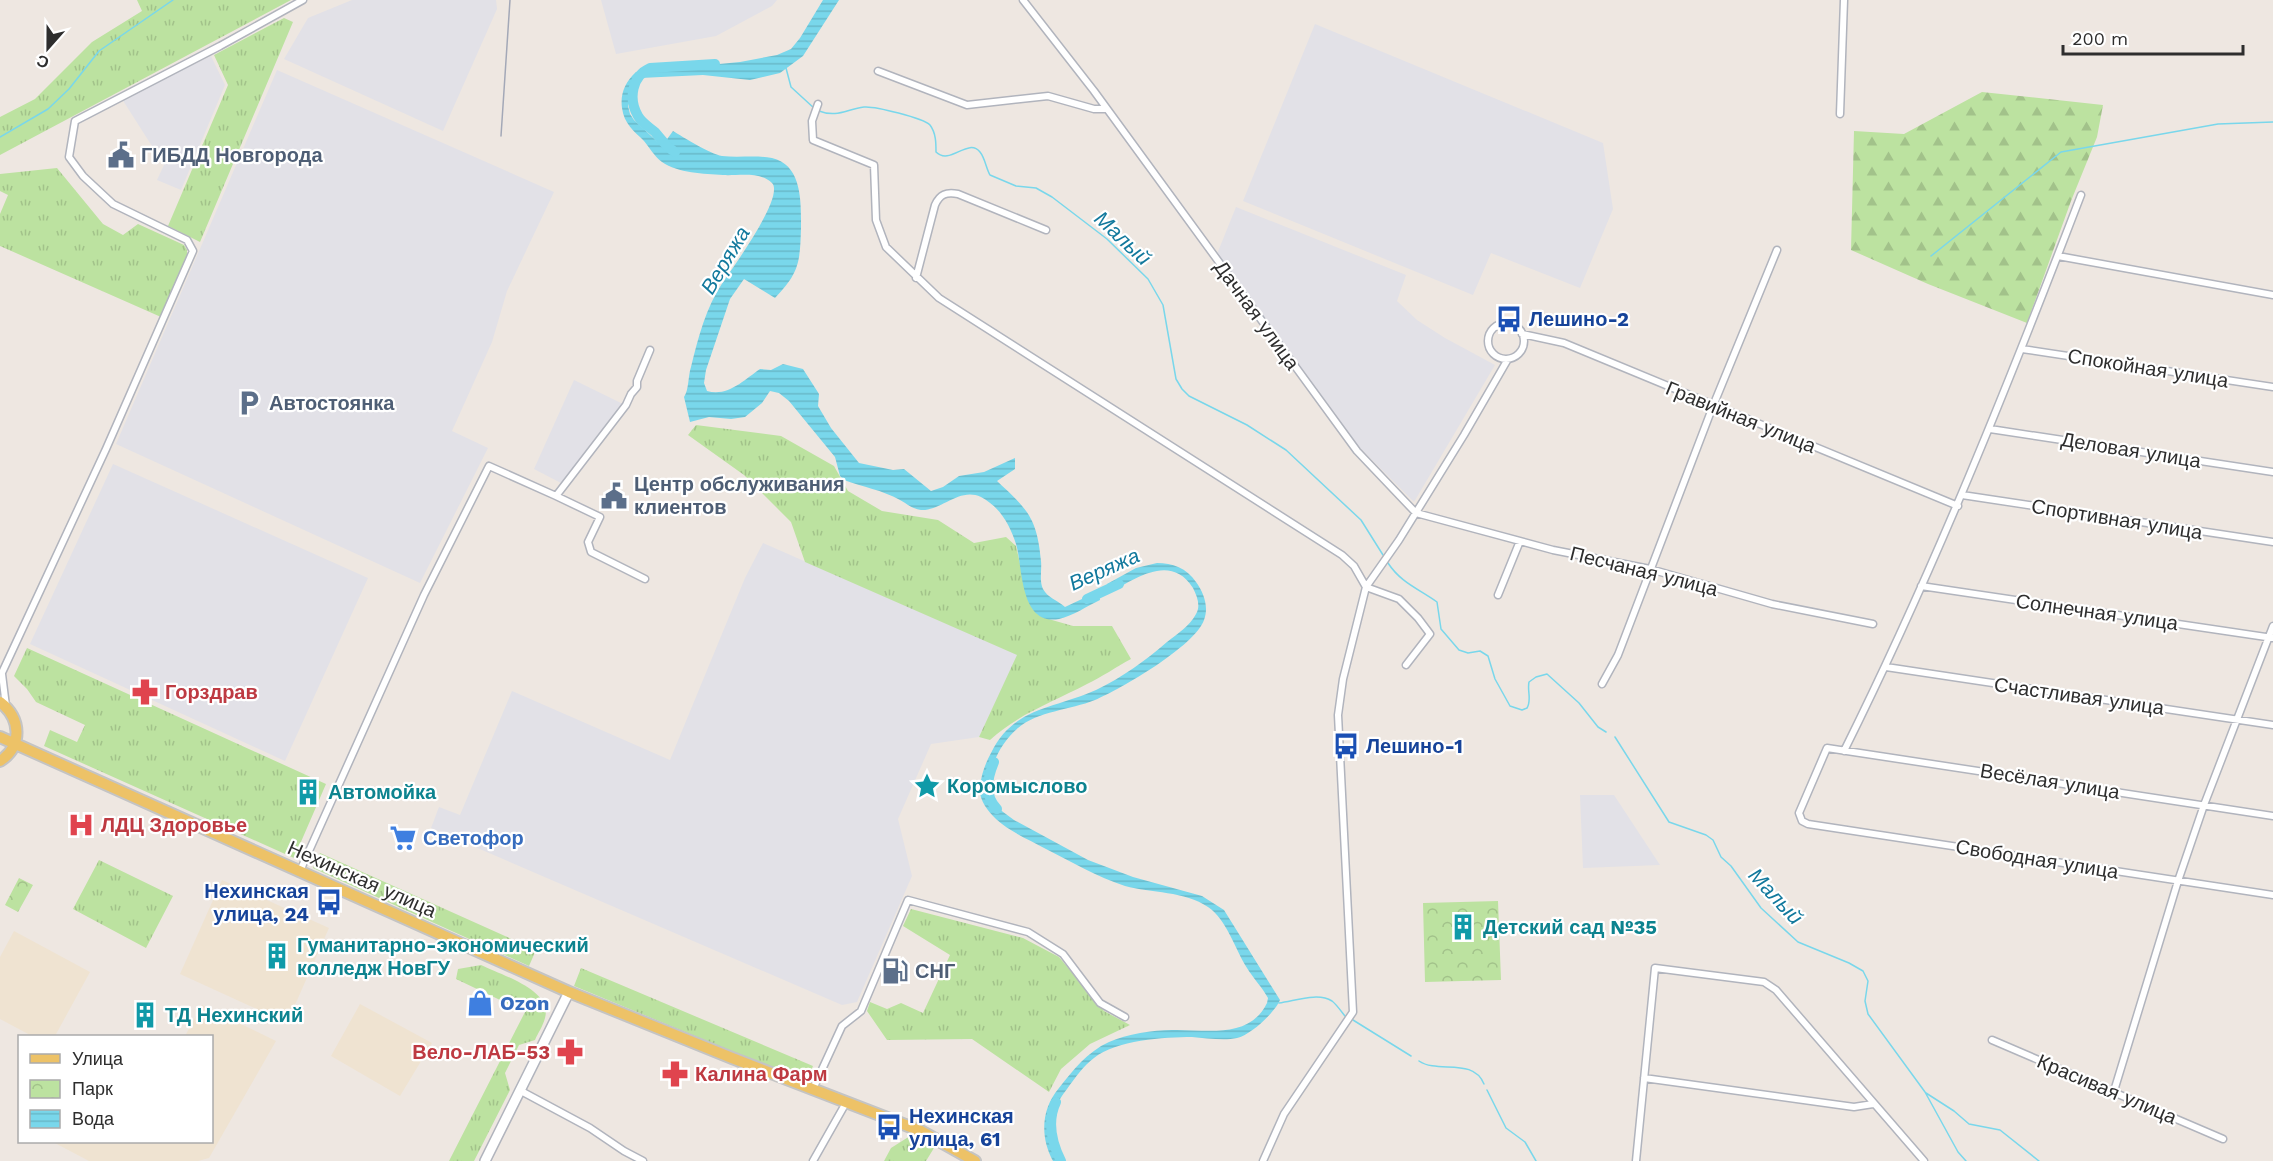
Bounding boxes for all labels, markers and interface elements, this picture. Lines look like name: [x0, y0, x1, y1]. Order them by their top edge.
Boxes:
north arrow: [18, 18, 78, 78]
scale bar: [2063, 18, 2243, 56]
text: 200 m: [2072, 28, 2128, 49]
text: С: [34, 50, 52, 72]
public building icon: ГИБДД Новгорода: [106, 140, 136, 170]
place label: ГИБДД Новгорода: [141, 143, 323, 167]
water label: Малый: [1090, 206, 1157, 271]
water label: Веряжа: [695, 222, 755, 298]
street label: Дачная улица: [1209, 256, 1305, 375]
bus stop icon: Лешино-2: [1494, 304, 1524, 334]
place label: Лешино-2: [1529, 307, 1629, 331]
street label: Спокойная улица: [2066, 343, 2231, 393]
street label: Гравийная улица: [1662, 376, 1820, 458]
parking icon: Автостоянка: [234, 388, 264, 418]
place label: Автостоянка: [269, 391, 395, 415]
street label: Деловая улица: [2059, 427, 2203, 473]
place label: Центр обслуживания клиентов: [634, 472, 845, 519]
public building icon: Центр обслуживания клиентов: [599, 481, 629, 511]
street label: Спортивная улица: [2030, 494, 2205, 545]
street label: Песчаная улица: [1568, 541, 1721, 601]
water label: Веряжа: [1065, 542, 1143, 596]
street label: Солнечная улица: [2014, 589, 2180, 635]
street label: Счастливая улица: [1992, 672, 2166, 720]
pharmacy icon: Горздрав: [130, 677, 160, 707]
place label: Горздрав: [165, 680, 258, 704]
bus stop icon: Лешино-1: [1331, 731, 1361, 761]
place label: Лешино-1: [1366, 734, 1463, 758]
street label: Весёлая улица: [1978, 758, 2122, 804]
place icon: Коромыслово: [912, 771, 942, 801]
place label: Коромыслово: [947, 774, 1088, 798]
building icon: Автомойка: [293, 777, 323, 807]
place label: Автомойка: [328, 780, 437, 804]
hospital icon: ЛДЦ Здоровье: [66, 810, 96, 840]
place label: ЛДЦ Здоровье: [101, 813, 247, 837]
supermarket icon: Светофор: [388, 823, 418, 853]
place label: Светофор: [423, 826, 524, 850]
street label: Свободная улица: [1954, 834, 2121, 884]
street label: Нехинская улица: [284, 835, 441, 923]
water label: Малый: [1744, 863, 1809, 930]
place label: Нехинская улица, 24: [204, 879, 309, 926]
bus stop icon: Нехинская улица, 24: [314, 887, 344, 917]
building icon: Детский сад №35: [1448, 912, 1478, 942]
place label: Детский сад №35: [1483, 915, 1657, 939]
place label: Гуманитарно-экономический колледж НовГУ: [297, 933, 589, 980]
building icon: Гуманитарно-экономический колледж НовГУ: [262, 941, 292, 971]
fuel station icon: СНГ: [880, 956, 910, 986]
place label: СНГ: [915, 959, 955, 983]
shop icon: Ozon: [465, 988, 495, 1018]
place label: Ozon: [500, 991, 549, 1015]
building icon: ТД Нехинский: [130, 1000, 160, 1030]
place label: ТД Нехинский: [165, 1003, 303, 1027]
legend: [18, 1035, 213, 1143]
pharmacy icon: Вело-ЛАБ-53: [555, 1037, 585, 1067]
place label: Вело-ЛАБ-53: [412, 1040, 550, 1064]
text: Улица: [72, 1048, 124, 1069]
street label: Красивая улица: [2034, 1049, 2181, 1130]
pharmacy icon: Калина Фарм: [660, 1059, 690, 1089]
place label: Калина Фарм: [695, 1062, 827, 1086]
text: Парк: [72, 1078, 113, 1099]
place label: Нехинская улица, 61: [909, 1104, 1014, 1151]
text: Вода: [72, 1108, 115, 1129]
bus stop icon: Нехинская улица, 61: [874, 1112, 904, 1142]

